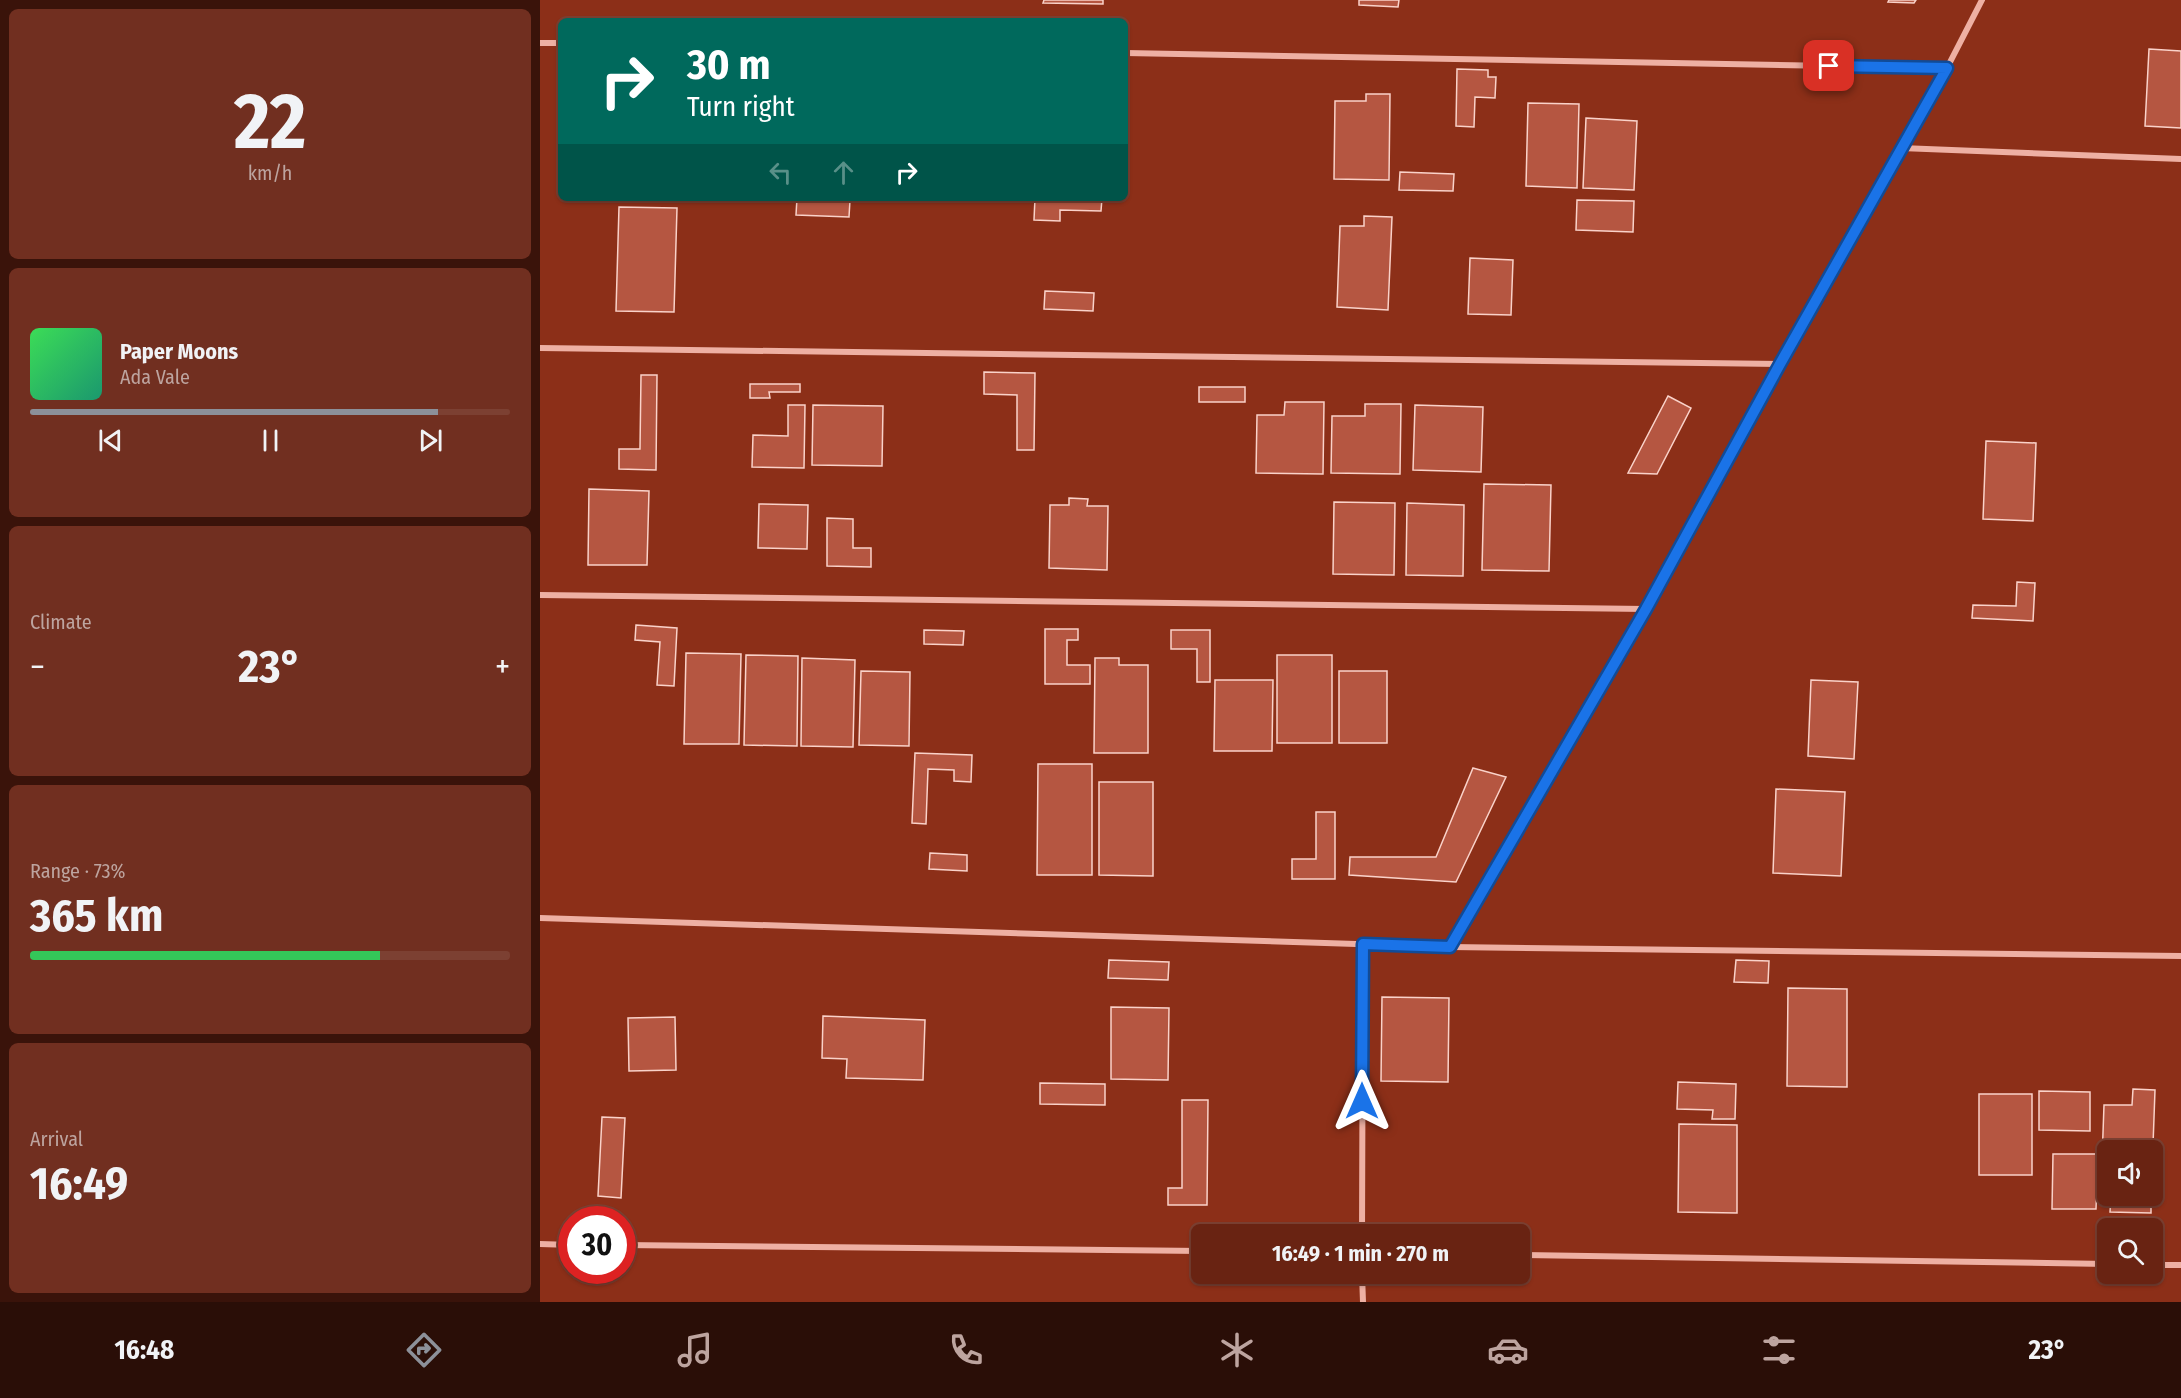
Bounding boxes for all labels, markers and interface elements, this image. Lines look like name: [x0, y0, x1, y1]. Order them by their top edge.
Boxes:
text: 30 m: [687, 40, 771, 90]
pin: [1803, 40, 1854, 91]
icon: right: [588, 42, 666, 120]
icon: arrive: [1812, 49, 1845, 82]
text: 22: [234, 75, 306, 169]
text: Turn right: [687, 91, 795, 123]
icon: left: [764, 156, 797, 189]
icon: ahead: [827, 156, 860, 189]
icon: right: [890, 156, 923, 189]
text: km/h: [248, 161, 292, 185]
text: Paper Moons: [120, 338, 238, 365]
text: Ada Vale: [120, 365, 190, 389]
icon: previous: [94, 424, 127, 457]
icon: pause: [254, 424, 287, 457]
icon: next: [414, 424, 447, 457]
text: Climate: [30, 610, 92, 634]
text: 23°: [238, 640, 302, 694]
text: −: [30, 647, 45, 687]
text: +: [495, 647, 510, 687]
text: Range · 73%: [30, 859, 126, 883]
text: 365 km: [30, 889, 163, 943]
position arrow: [1330, 1069, 1394, 1133]
text: Arrival: [30, 1127, 83, 1151]
map controls: [2097, 1140, 2163, 1284]
button: sound: [2097, 1140, 2163, 1206]
text: 16:49: [30, 1157, 128, 1211]
speed limit sign: 30: [558, 1206, 636, 1284]
button: search: [2097, 1218, 2163, 1284]
text: 16:49 · 1 min · 270 m: [1272, 1240, 1449, 1267]
icon: directions: [403, 1329, 445, 1371]
icon: music: [674, 1329, 716, 1371]
icon: phone: [945, 1329, 987, 1371]
icon: climate: [1216, 1329, 1258, 1371]
icon: car: [1487, 1329, 1529, 1371]
icon: filters: [1758, 1329, 1800, 1371]
text: 16:48: [114, 1334, 174, 1366]
text: 23°: [2029, 1334, 2066, 1366]

